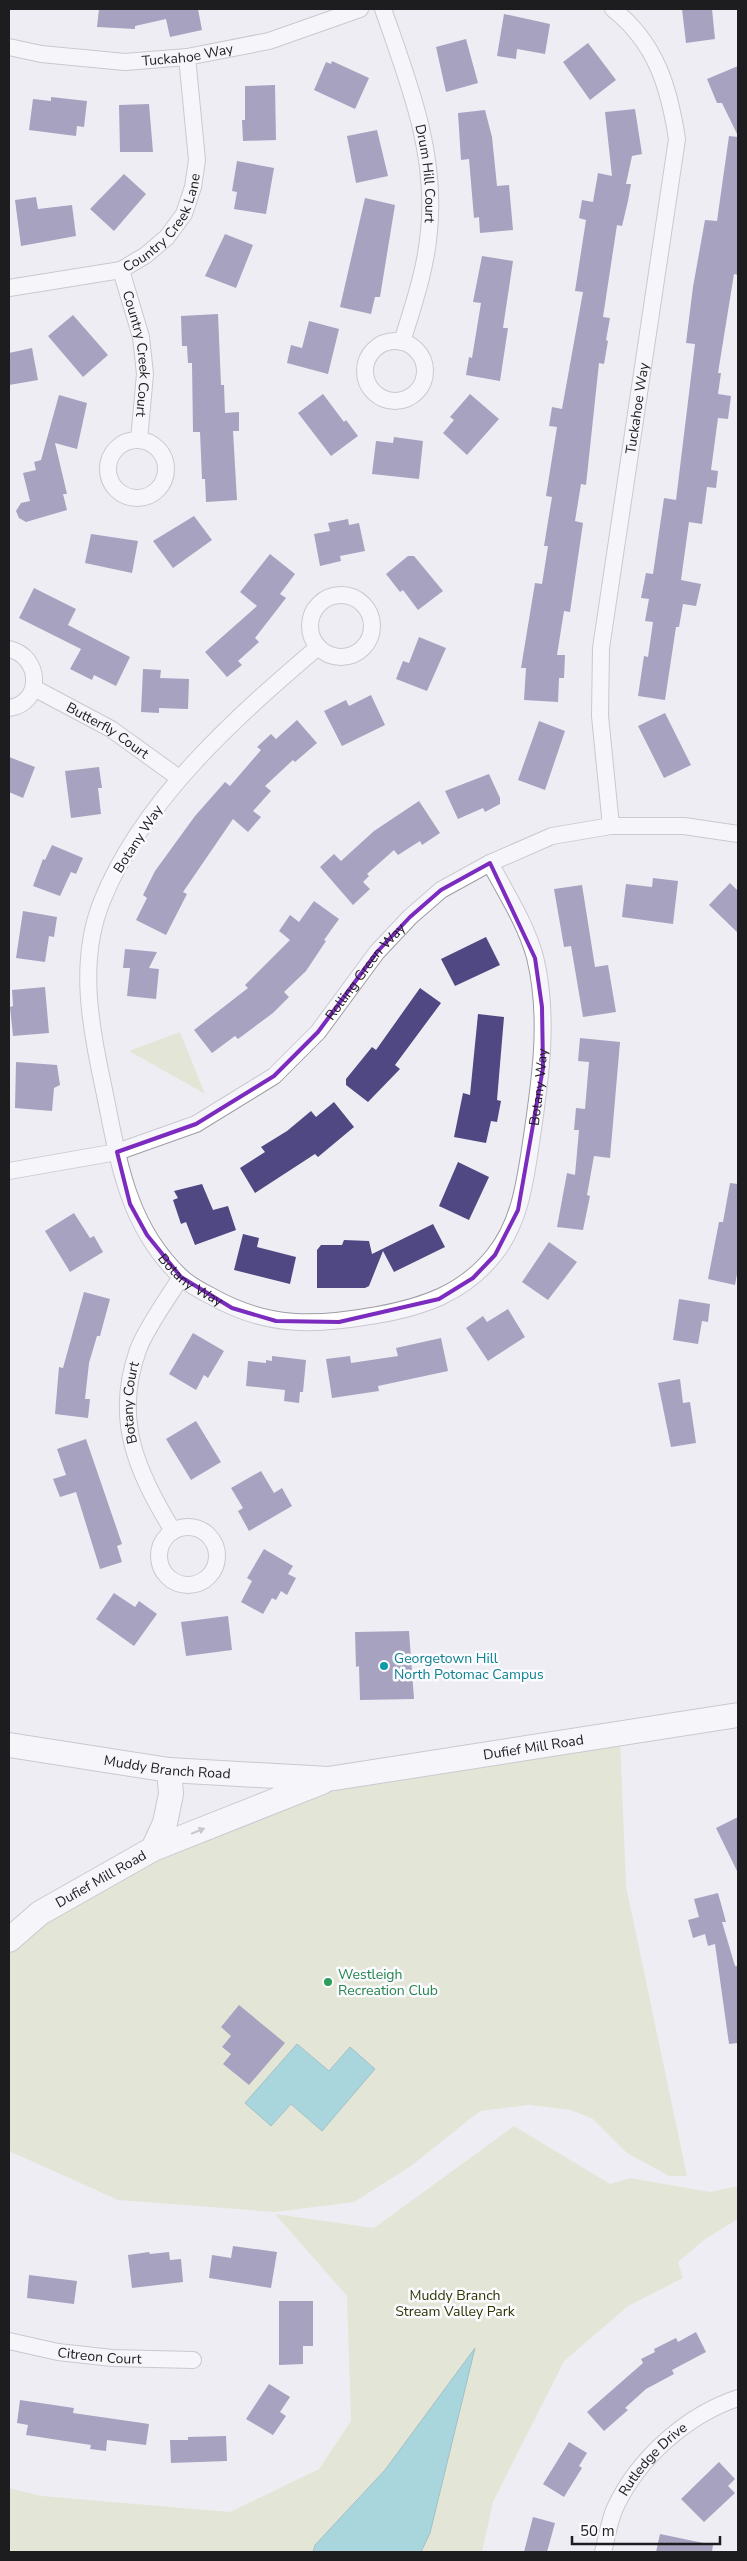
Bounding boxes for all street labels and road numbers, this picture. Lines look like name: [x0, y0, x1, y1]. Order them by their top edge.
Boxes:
street label: Tuckahoe Way: [141, 39, 235, 70]
street label: Drum Hill Court: [411, 122, 440, 224]
street label: Country Creek Lane: [119, 172, 204, 276]
street label: Country Creek Court: [118, 288, 155, 418]
street label: Tuckahoe Way: [621, 360, 653, 455]
street label: Butterfly Court: [63, 697, 153, 763]
street label: Botany Way: [109, 801, 167, 877]
street label: Rolling Green Way: [321, 918, 410, 1024]
street label: Botany Way: [524, 1047, 552, 1127]
street label: Botany Way: [154, 1249, 227, 1311]
street label: Botany Court: [118, 1359, 143, 1446]
street label: Dufief Mill Road: [482, 1730, 585, 1764]
street label: Muddy Branch Road: [103, 1750, 231, 1783]
street label: Dufief Mill Road: [52, 1845, 150, 1912]
street label: Citreon Court: [57, 2343, 142, 2368]
street label: Rutledge Drive: [614, 2418, 691, 2499]

